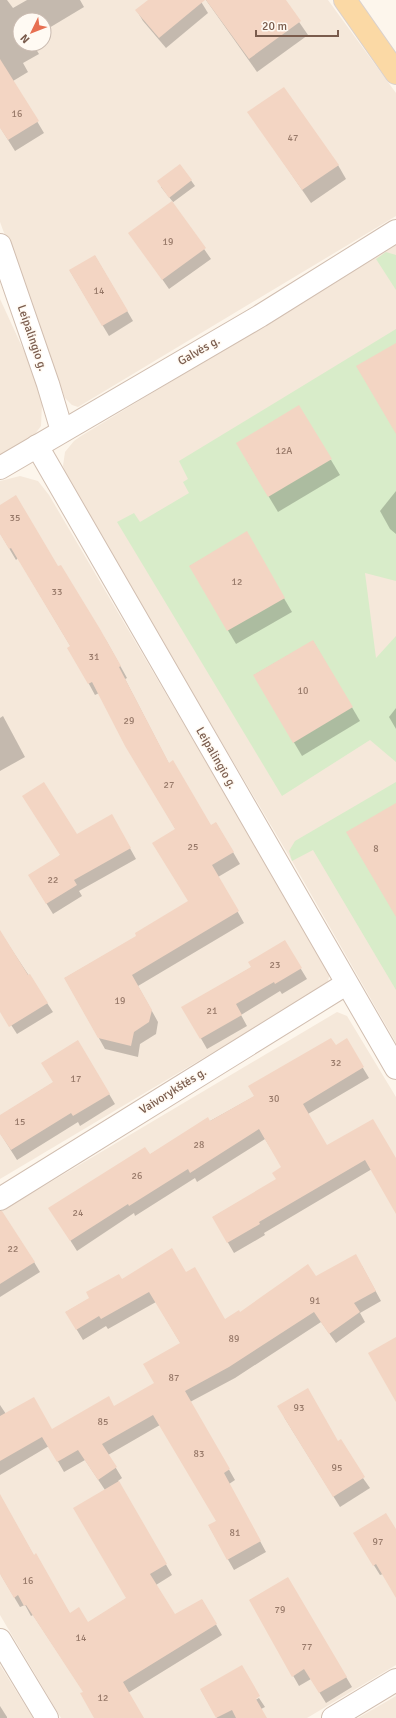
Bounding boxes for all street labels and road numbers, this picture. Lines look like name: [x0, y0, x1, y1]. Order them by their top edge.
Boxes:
street label: Leipalingio g.: [14, 303, 50, 373]
street label: Galvės g.: [175, 333, 223, 369]
street label: Leipalingio g.: [192, 724, 240, 792]
street label: Vaivorykštės g.: [137, 1064, 209, 1118]

